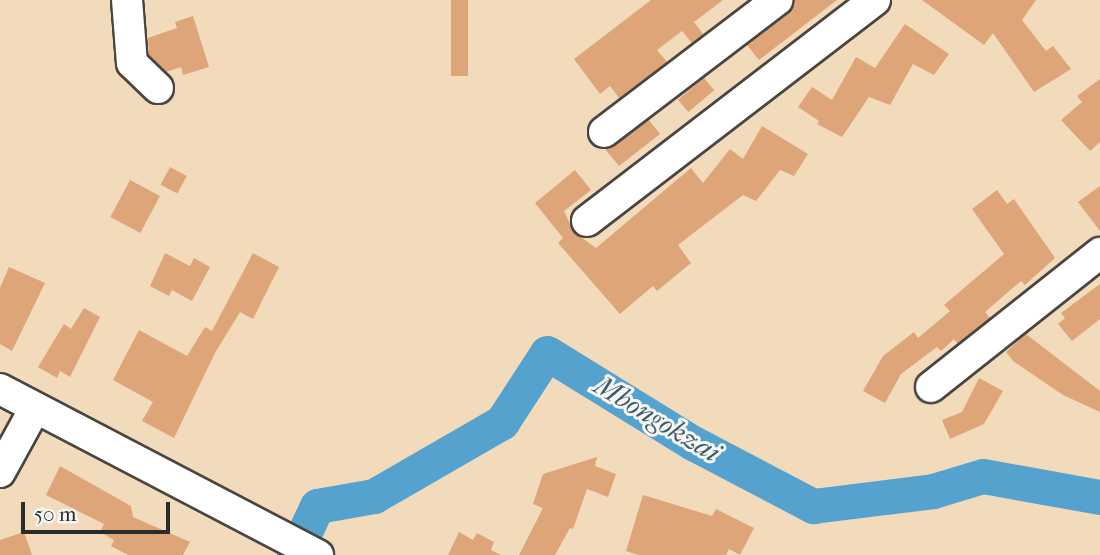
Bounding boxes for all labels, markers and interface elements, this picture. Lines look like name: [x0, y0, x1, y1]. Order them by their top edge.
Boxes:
water label: Mbongokzai: [588, 368, 726, 470]
scale bar: [24, 489, 173, 532]
text: 50 m: [34, 502, 77, 526]

